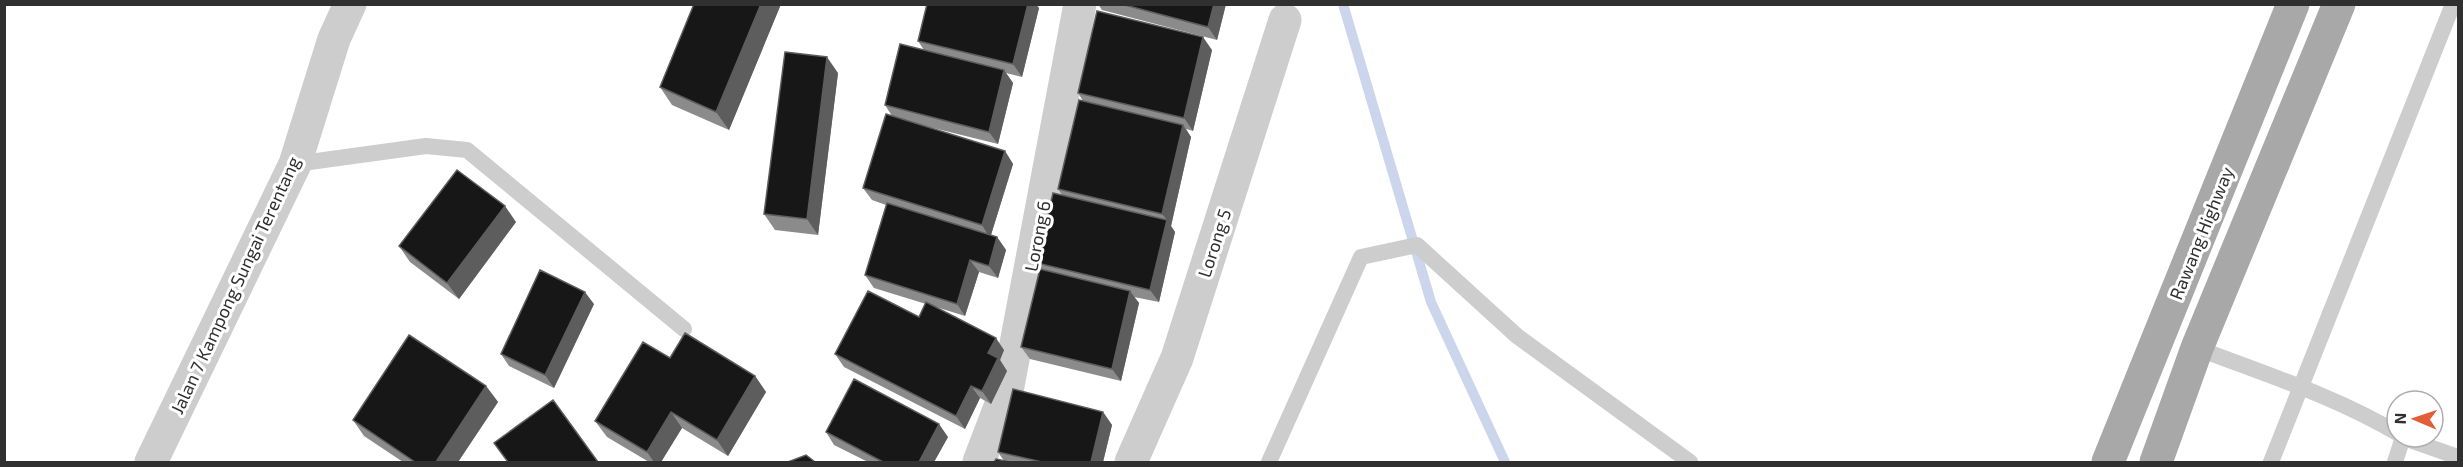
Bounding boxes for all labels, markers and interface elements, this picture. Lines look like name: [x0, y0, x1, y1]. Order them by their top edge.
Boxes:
street label: Jalan 7 Kampong Sungai Terentang: [166, 153, 304, 417]
street label: Rawang Highway: [2164, 163, 2238, 303]
street label: Lorong 6: [1019, 199, 1055, 273]
street label: Lorong 5: [1193, 206, 1235, 280]
north arrow: [2385, 389, 2445, 449]
text: N: [2390, 412, 2409, 425]

